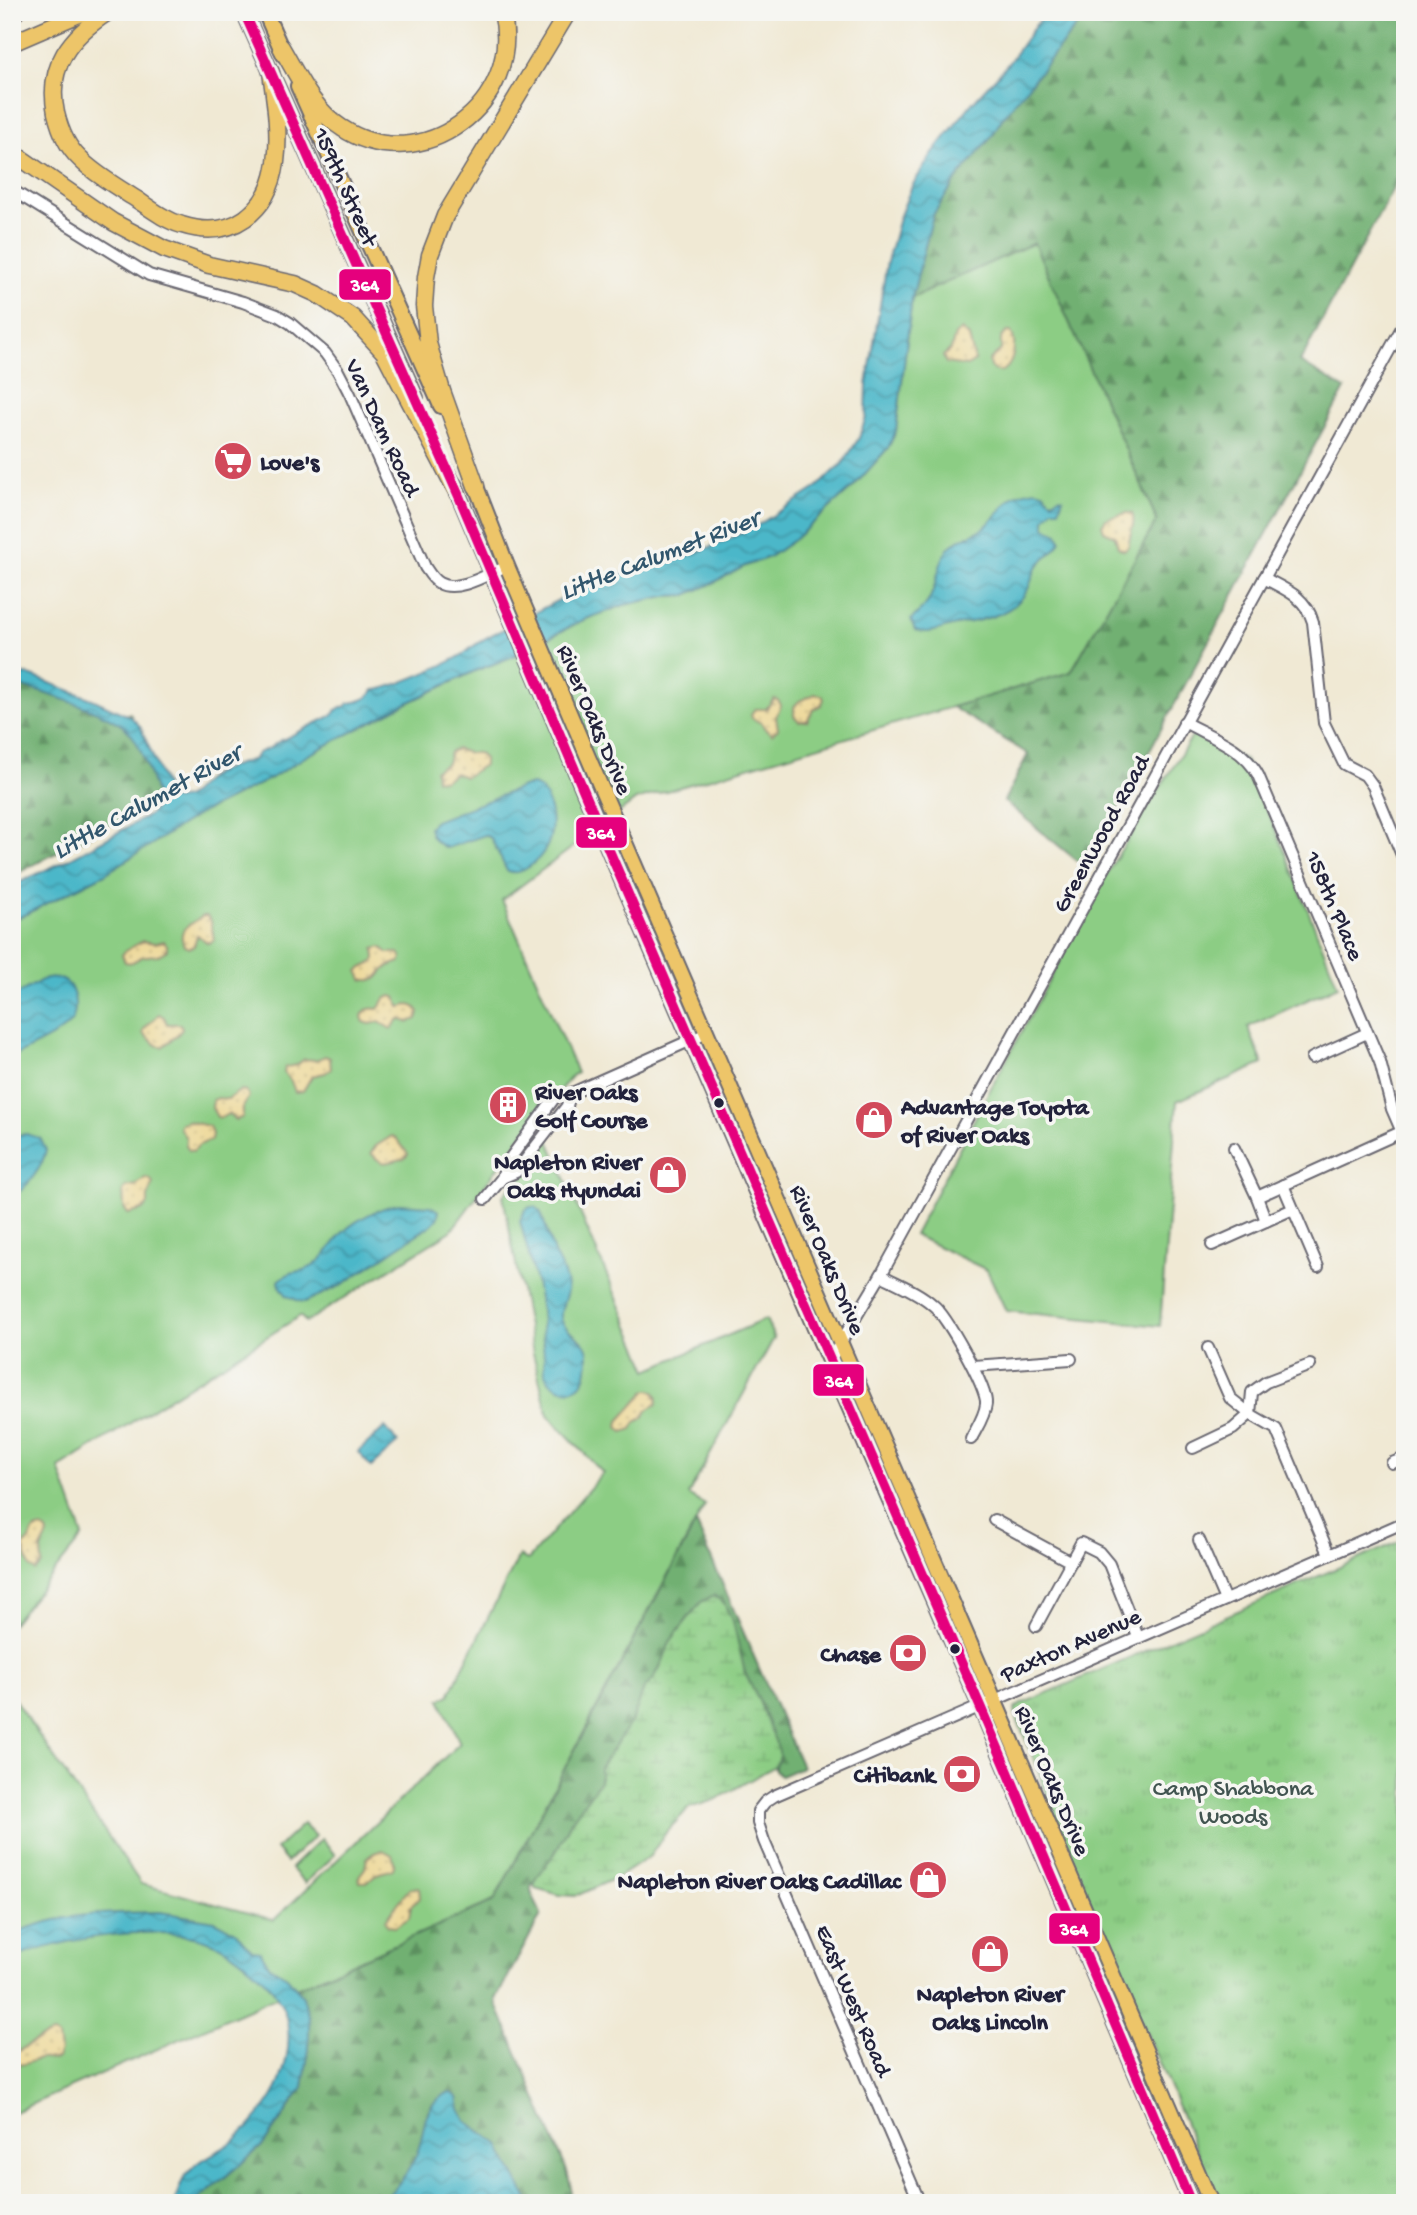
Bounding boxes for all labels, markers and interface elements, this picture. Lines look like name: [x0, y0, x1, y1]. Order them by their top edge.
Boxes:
street label: 159th Street: [304, 123, 384, 253]
line badge: 364: [338, 268, 392, 301]
text: 364: [350, 276, 380, 299]
street label: Van Dam Road: [336, 354, 426, 503]
supermarket icon: Love's: [212, 440, 254, 482]
place label: Love's: [260, 450, 320, 479]
water label: Little Calumet River: [557, 503, 769, 609]
street label: River Oaks Drive: [548, 641, 638, 800]
water label: Little Calumet River: [49, 737, 252, 868]
street label: Greenwood Road: [1048, 749, 1159, 918]
line badge: 364: [575, 816, 628, 849]
text: 364: [586, 824, 616, 847]
street label: 158th Place: [1296, 846, 1369, 966]
place label: River Oaks Golf Course: [534, 1080, 649, 1137]
building icon: River Oaks Golf Course: [487, 1084, 529, 1126]
place label: Advantage Toyota of River Oaks: [900, 1095, 1090, 1152]
unlabelled marker: [712, 1096, 726, 1110]
shop icon: Advantage Toyota of River Oaks: [853, 1099, 895, 1141]
place label: Napleton River Oaks Hyundai: [494, 1150, 644, 1207]
shop icon: Napleton River Oaks Hyundai: [647, 1154, 689, 1196]
street label: River Oaks Drive: [781, 1181, 871, 1340]
line badge: 364: [812, 1363, 865, 1397]
text: 364: [824, 1372, 854, 1395]
street label: Paxton Avenue: [996, 1603, 1147, 1691]
bank icon: Chase: [887, 1632, 929, 1674]
place label: Chase: [821, 1642, 883, 1671]
unlabelled marker: [948, 1642, 962, 1656]
street label: River Oaks Drive: [1006, 1702, 1096, 1861]
bank icon: Citibank: [941, 1753, 983, 1795]
place label: Citibank: [854, 1763, 938, 1792]
park label: Camp Shabbona Woods: [1153, 1776, 1314, 1833]
shop icon: Napleton River Oaks Cadillac: [907, 1859, 949, 1901]
place label: Napleton River Oaks Cadillac: [618, 1869, 903, 1898]
line badge: 364: [1048, 1912, 1101, 1945]
text: 364: [1059, 1920, 1089, 1943]
street label: East West Road: [807, 1921, 898, 2083]
shop icon: Napleton River Oaks Lincoln: [969, 1933, 1011, 1975]
place label: Napleton River Oaks Lincoln: [916, 1982, 1066, 2039]

